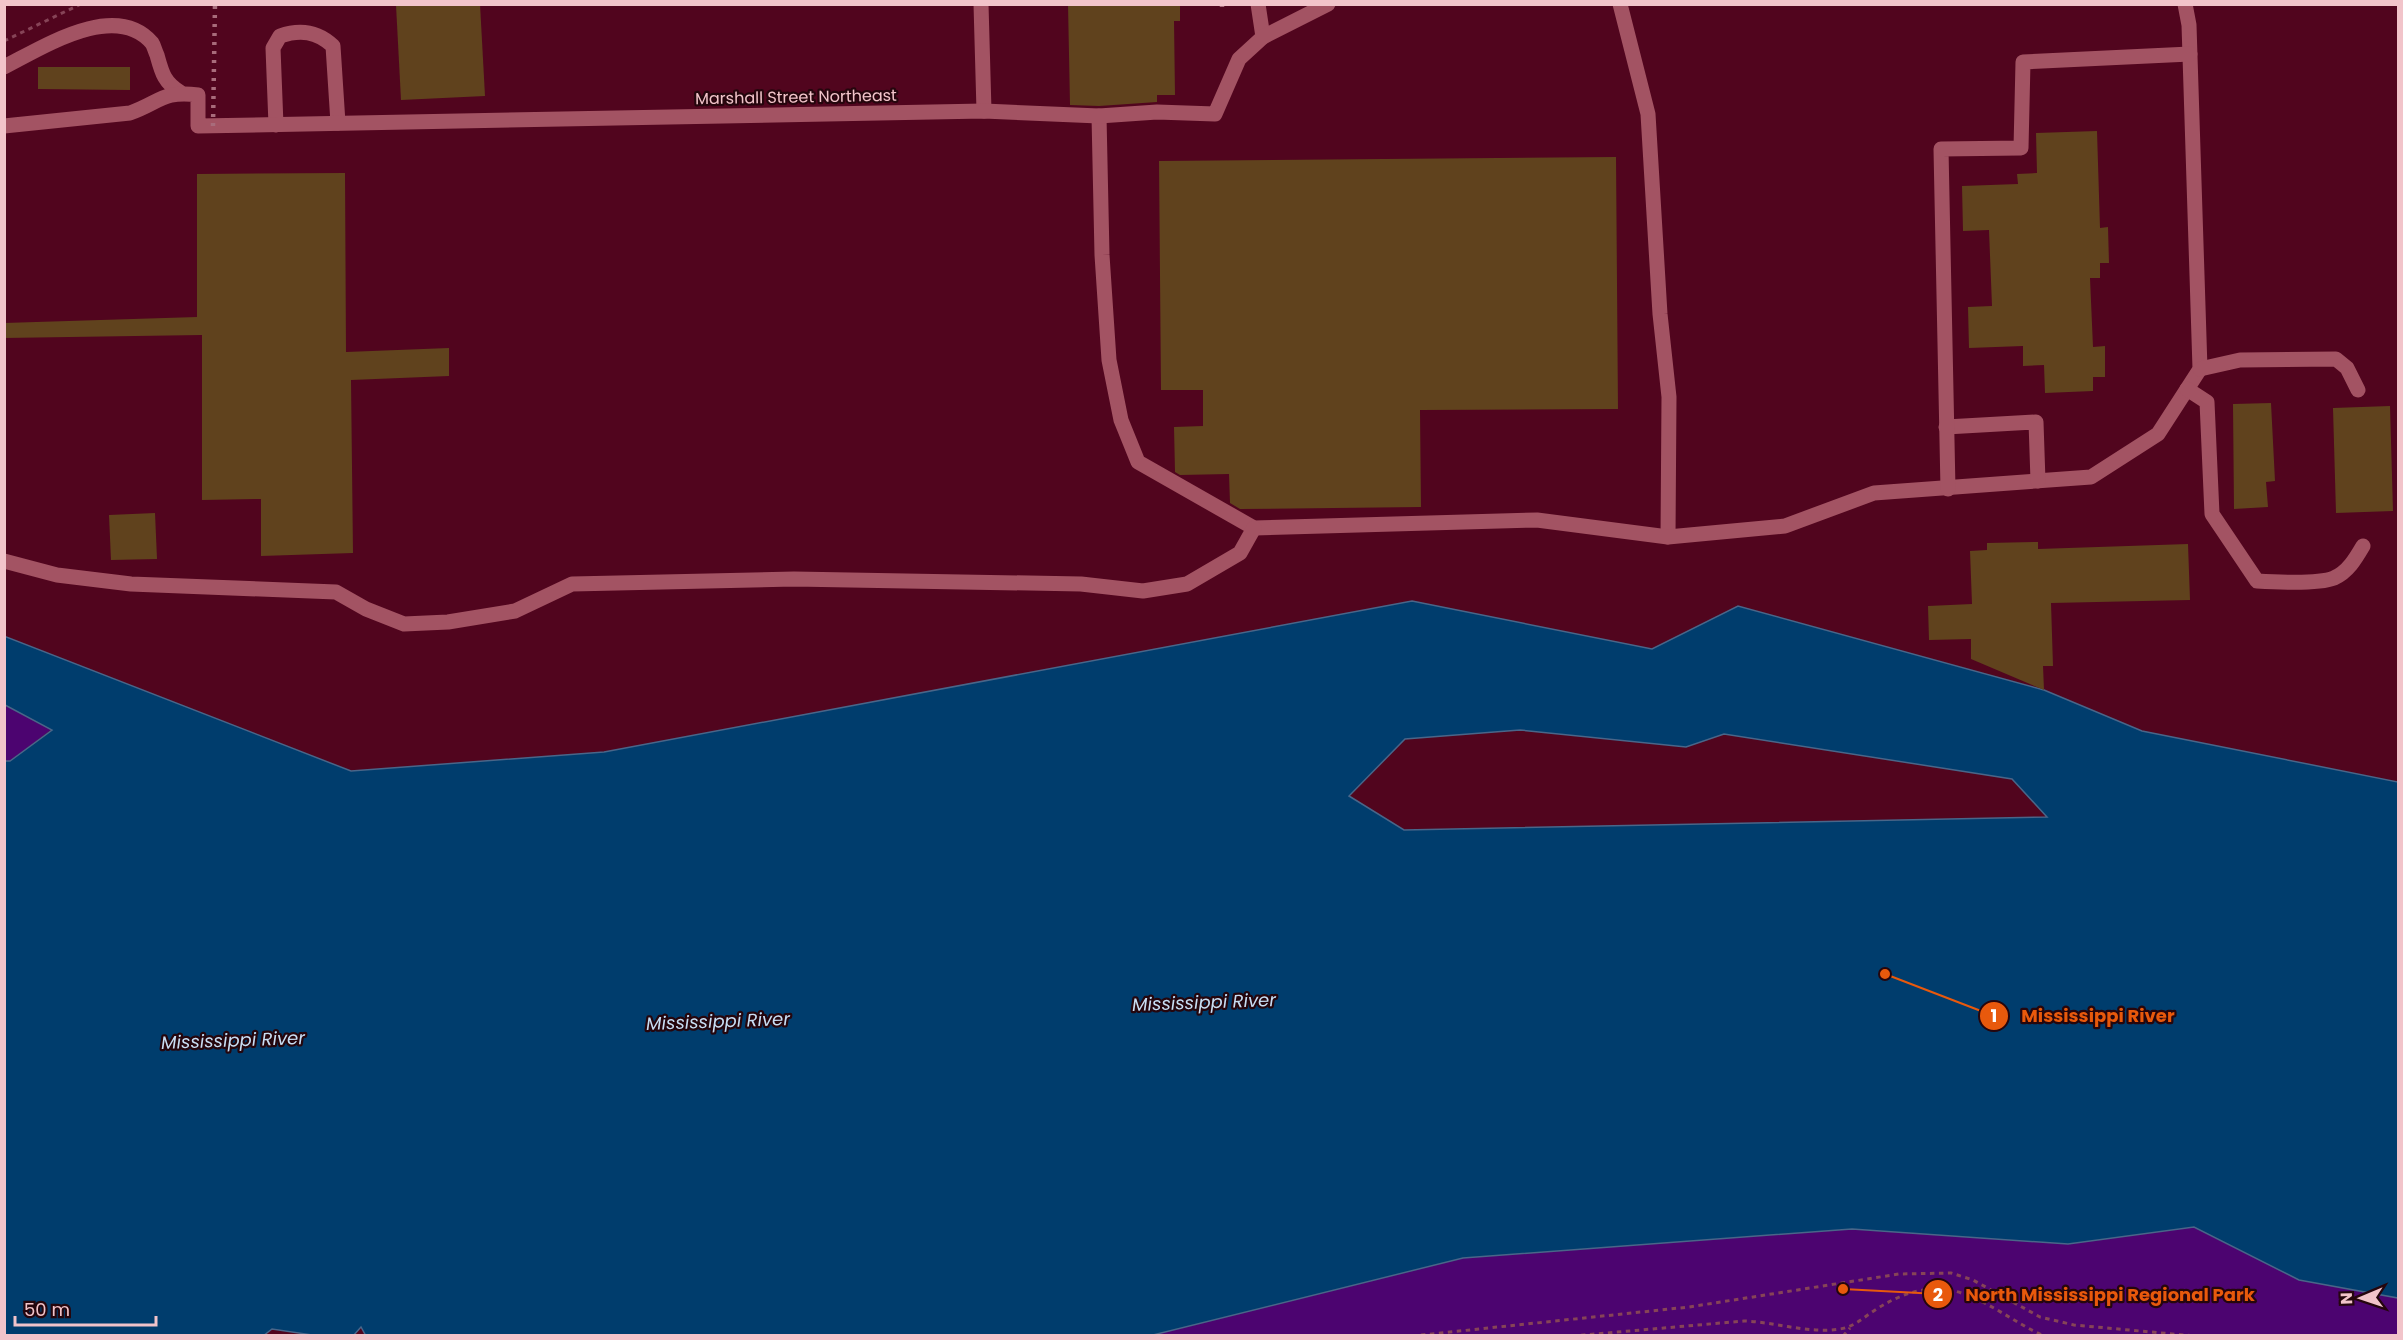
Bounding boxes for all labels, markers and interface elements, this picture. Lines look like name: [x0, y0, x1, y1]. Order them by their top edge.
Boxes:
street label: Marshall Street Northeast: [695, 84, 897, 110]
water label: Mississippi River: [1132, 987, 1278, 1017]
callout: Mississippi River: [1979, 998, 2187, 1034]
text: 1: [1991, 1003, 1997, 1028]
text: Mississippi River: [2021, 1003, 2175, 1028]
water label: Mississippi River: [646, 1006, 792, 1036]
water label: Mississippi River: [161, 1025, 307, 1055]
north arrow: [2331, 1268, 2391, 1328]
callout: North Mississippi Regional Park: [1923, 1276, 2267, 1312]
text: 2: [1933, 1282, 1943, 1307]
text: North Mississippi Regional Park: [1965, 1282, 2256, 1307]
scale bar: [15, 1289, 156, 1327]
text: N: [2335, 1292, 2358, 1305]
text: 50 m: [24, 1297, 70, 1322]

